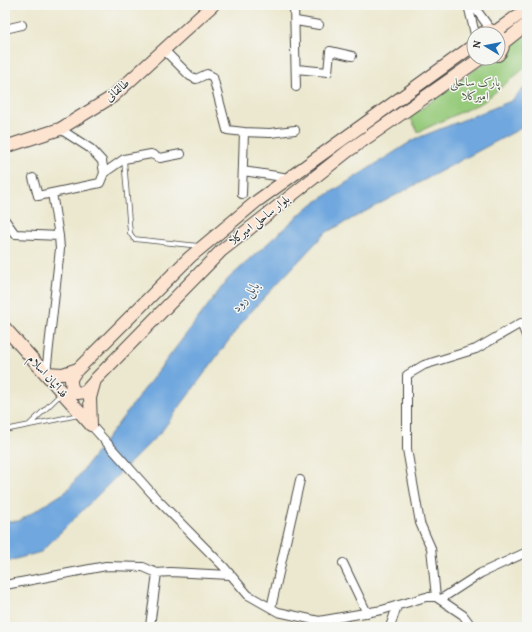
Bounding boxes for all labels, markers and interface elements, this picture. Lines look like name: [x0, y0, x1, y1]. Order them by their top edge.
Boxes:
north arrow: [466, 26, 506, 66]
text: N: [468, 39, 485, 49]
park label: پارک ساحلی امیرکلا: [450, 73, 501, 104]
street label: طالقانی: [101, 74, 133, 105]
street label: بلوار ساحلی امیرکلا: [224, 190, 294, 250]
water label: بابل رود: [227, 276, 264, 316]
street label: فدائیان اسلام: [22, 350, 72, 403]

